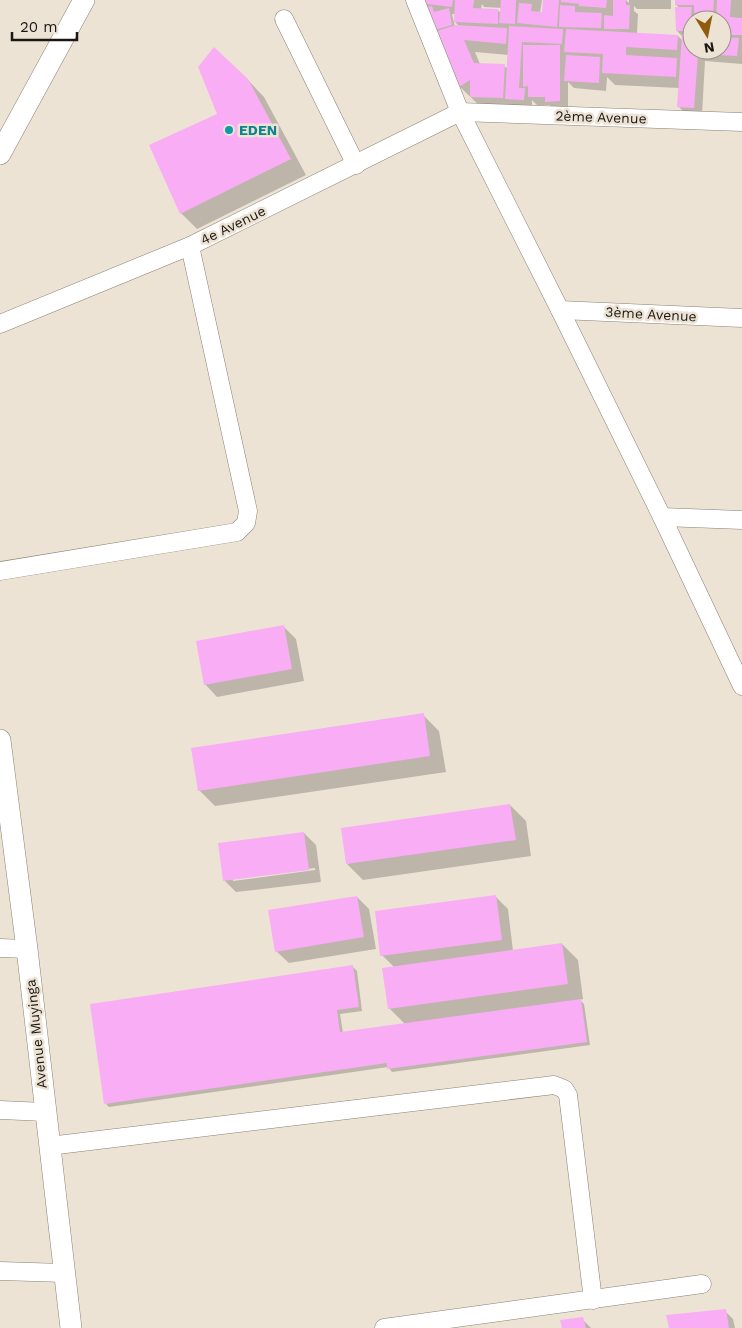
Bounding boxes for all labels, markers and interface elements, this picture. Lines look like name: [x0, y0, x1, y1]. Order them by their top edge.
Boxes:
scale bar: [12, 10, 78, 42]
north arrow: [682, 10, 732, 60]
text: 20 m: [20, 18, 58, 36]
text: N: [703, 39, 716, 57]
street label: 2ème Avenue: [555, 107, 647, 127]
place label: EDEN: [239, 122, 277, 138]
marker: EDEN: [223, 124, 235, 136]
street label: 4e Avenue: [198, 202, 268, 248]
street label: 3ème Avenue: [605, 304, 697, 324]
street label: Avenue Muyinga: [22, 979, 50, 1089]

